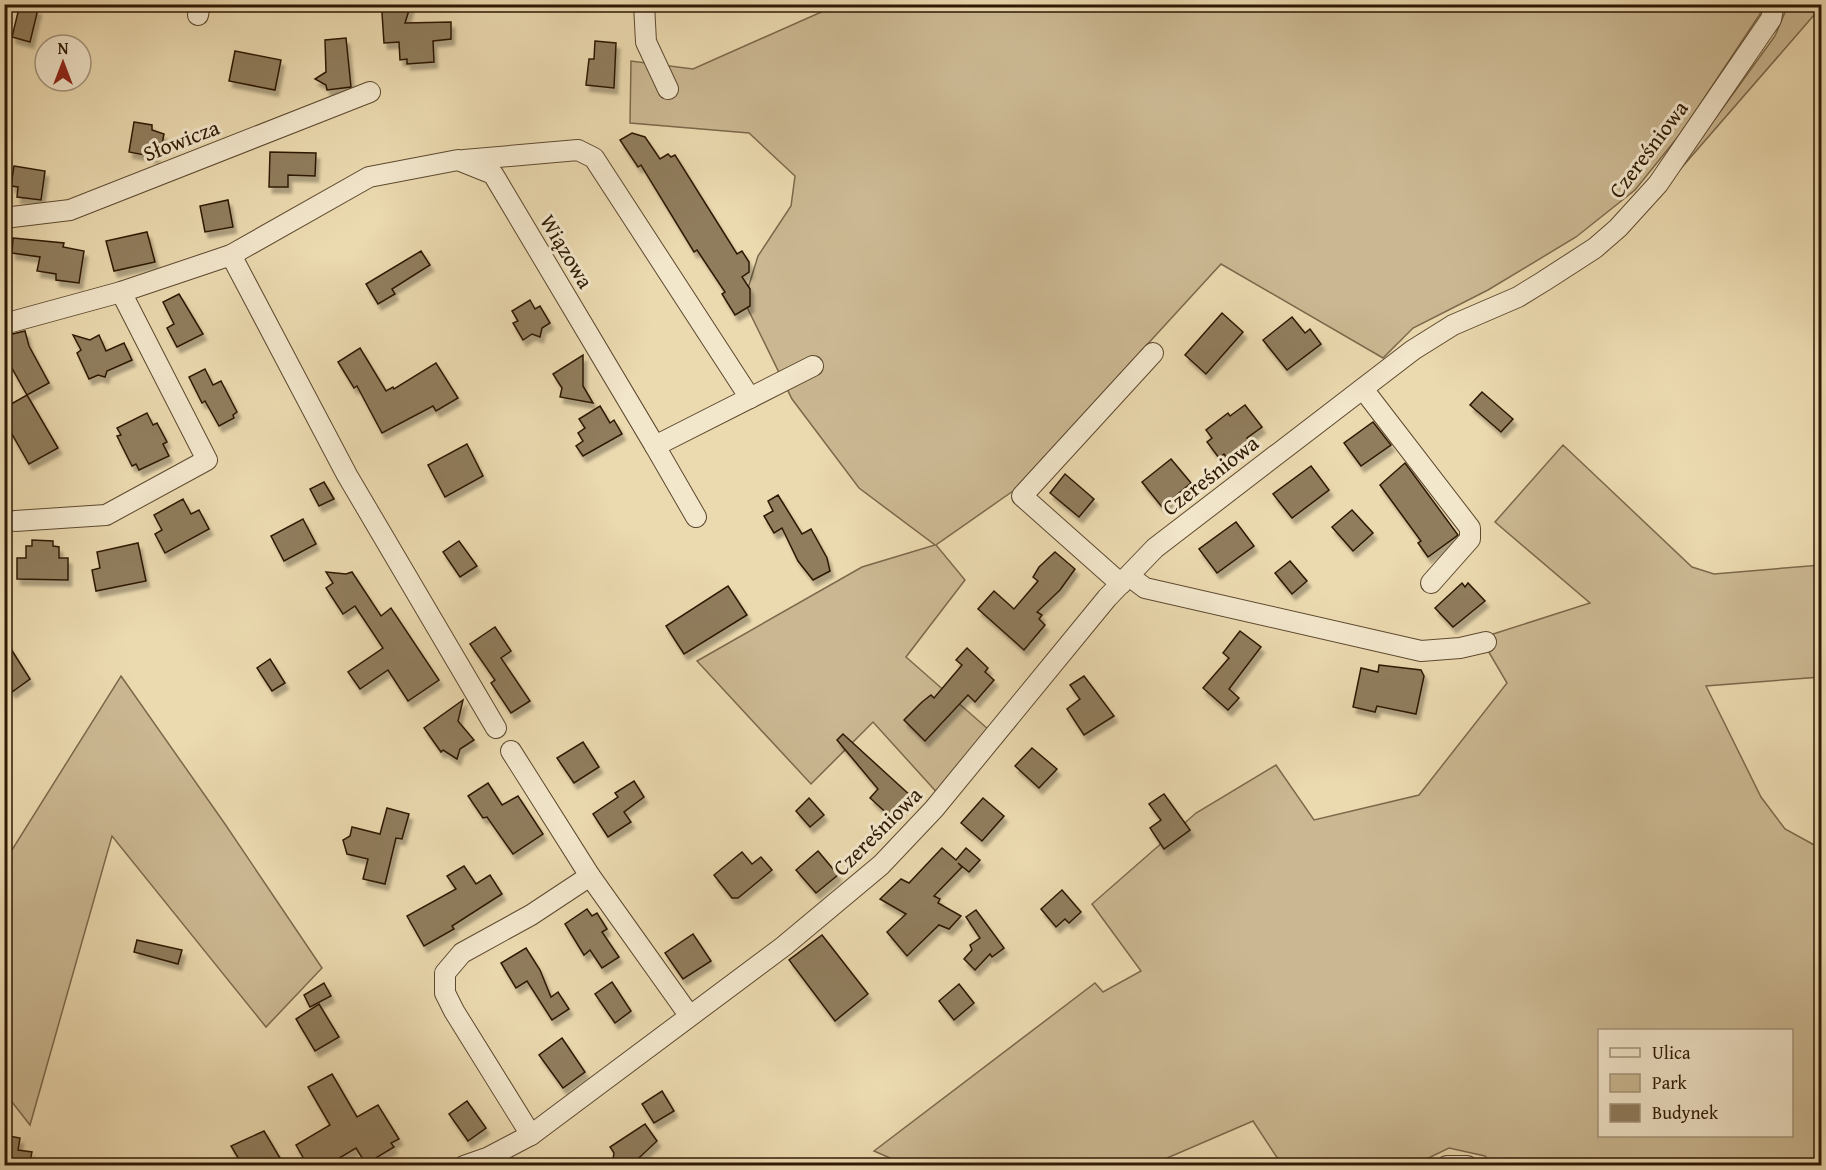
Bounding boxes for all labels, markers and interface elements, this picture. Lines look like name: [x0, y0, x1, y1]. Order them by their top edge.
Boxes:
north arrow: [33, 33, 93, 93]
text: N: [58, 36, 69, 60]
street label: Czereśniowa: [1601, 93, 1696, 204]
street label: Słowicza: [138, 111, 224, 169]
street label: Wiązowa: [532, 208, 602, 295]
street label: Czereśniowa: [1155, 427, 1266, 523]
street label: Czereśniowa: [825, 779, 929, 883]
legend: [1598, 1029, 1793, 1137]
text: Ulica: [1652, 1039, 1691, 1066]
text: Park: [1652, 1069, 1688, 1096]
text: Budynek: [1652, 1099, 1719, 1126]

